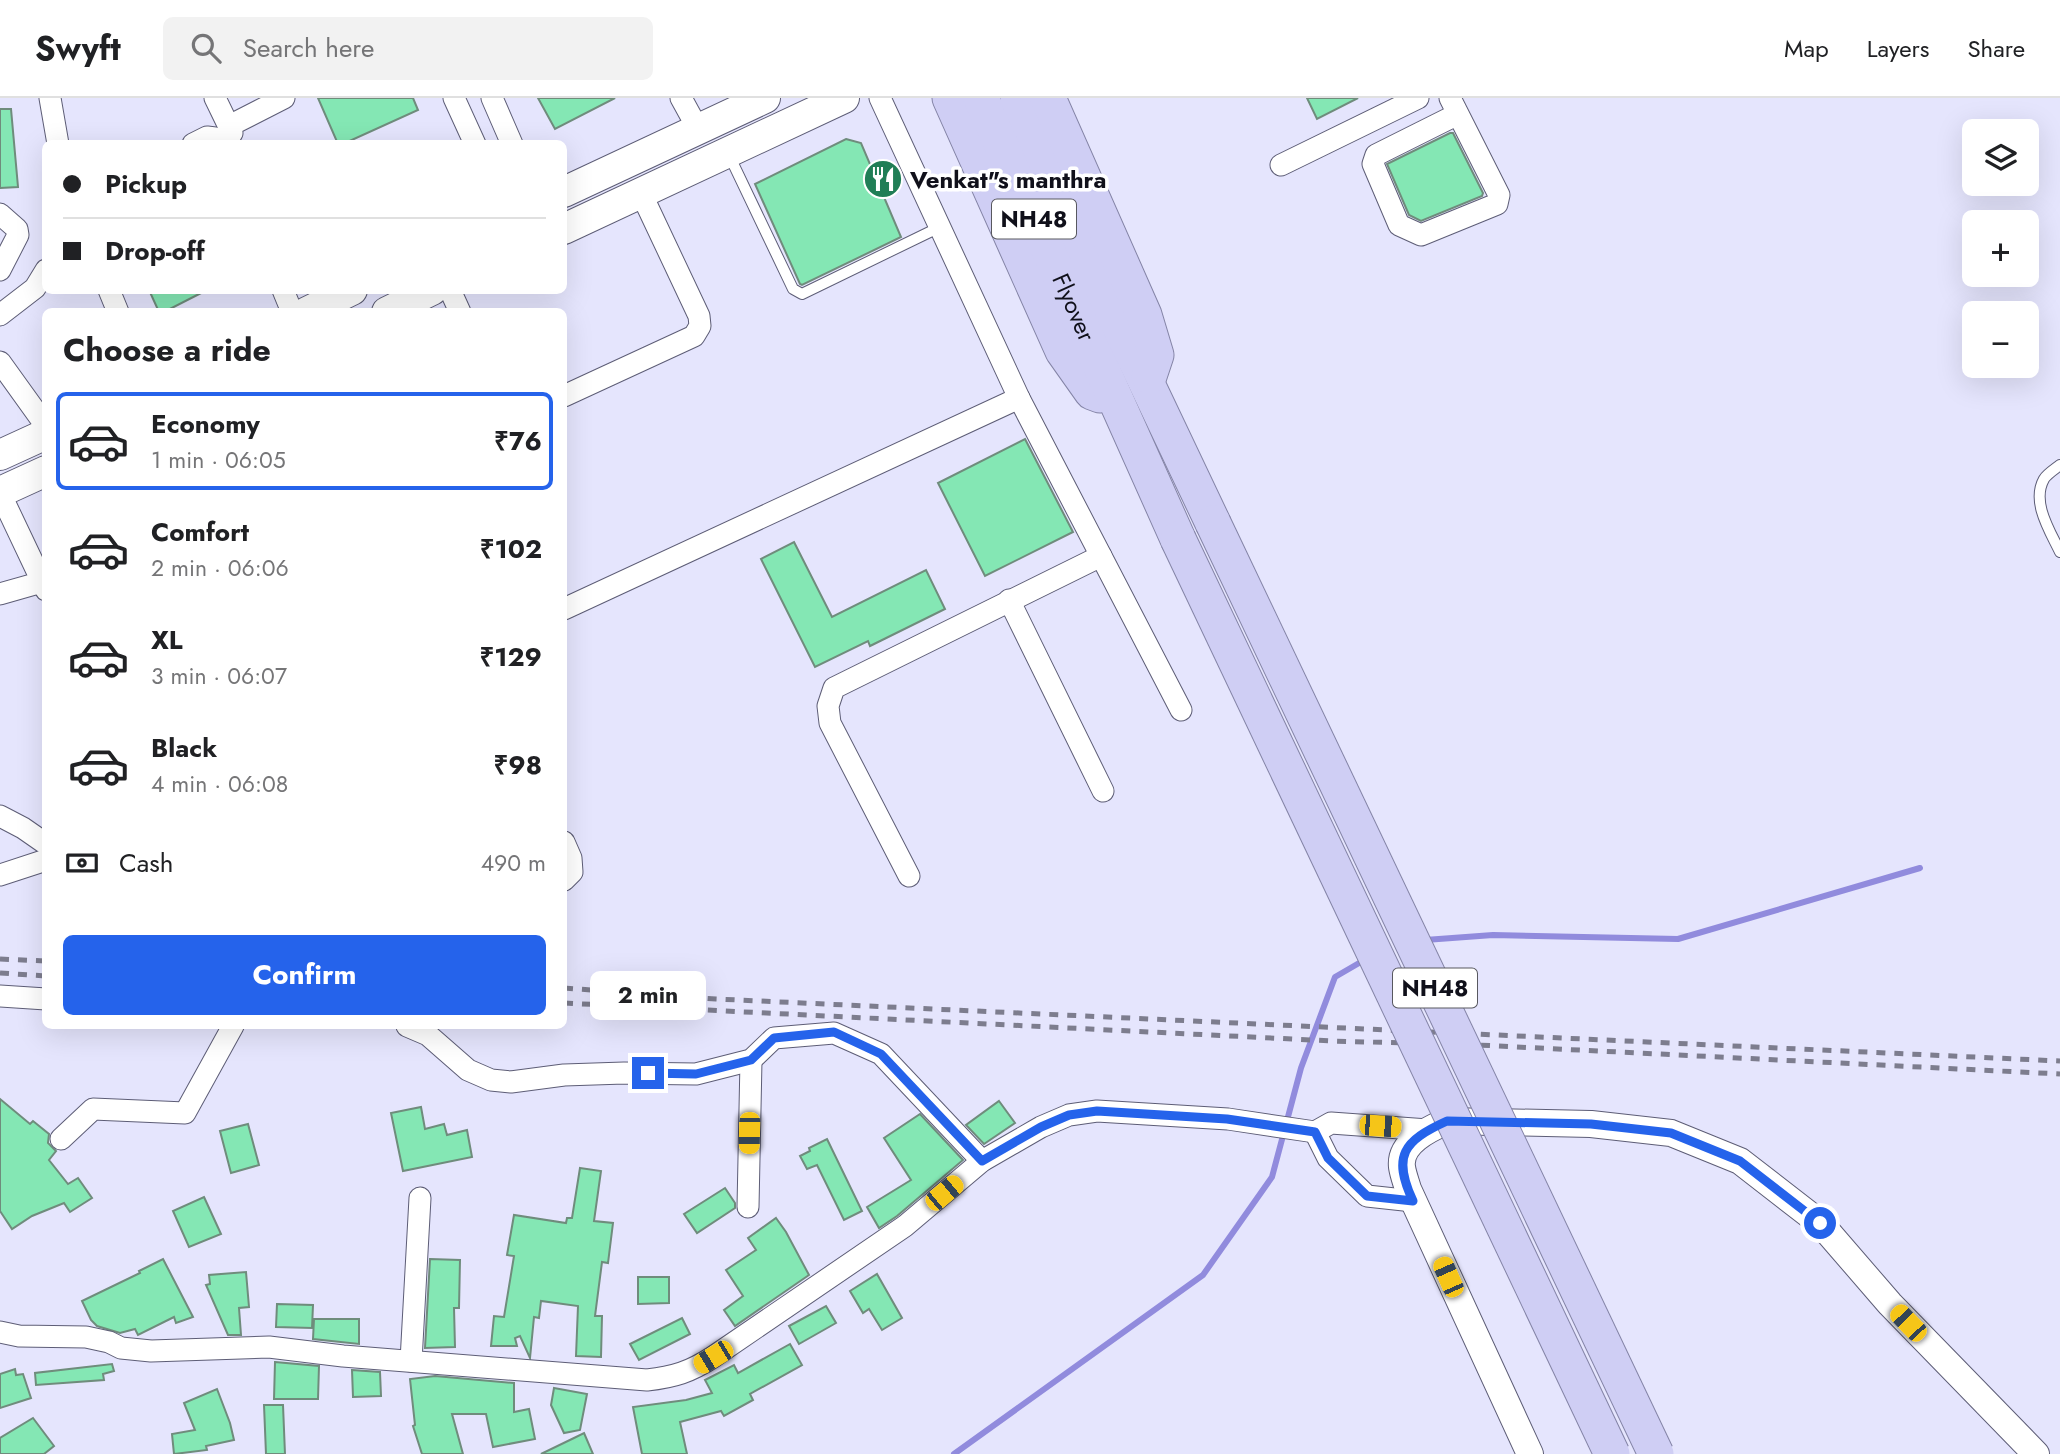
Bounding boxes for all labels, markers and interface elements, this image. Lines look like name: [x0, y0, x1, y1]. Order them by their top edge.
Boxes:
search box: [163, 17, 653, 80]
text: Swyft: [35, 25, 121, 72]
icon: search: [187, 29, 225, 67]
text: Search here: [243, 29, 374, 67]
text: Map: [1784, 31, 1829, 66]
text: Layers: [1867, 31, 1929, 66]
text: Share: [1967, 31, 2025, 66]
map controls: [1962, 119, 2039, 378]
button: layers: [1962, 119, 2039, 196]
restaurant icon: Venkat"s manthra: [862, 158, 904, 200]
place label: Venkat"s manthra: [909, 162, 1106, 197]
text: Pickup: [105, 165, 187, 203]
road number: NH48: [992, 200, 1076, 238]
button: +: [1962, 210, 2039, 287]
text: Drop-off: [105, 232, 205, 270]
street label: Flyover: [1044, 267, 1105, 347]
button: −: [1962, 301, 2039, 378]
text: Choose a ride: [63, 327, 271, 373]
text: Economy: [151, 405, 260, 443]
icon: car: [67, 410, 130, 473]
text: ₹76: [494, 422, 542, 460]
text: 1 min · 06:05: [151, 443, 286, 477]
text: Comfort: [151, 513, 249, 551]
icon: car: [67, 518, 130, 581]
text: ₹102: [480, 530, 542, 568]
text: 2 min · 06:06: [151, 551, 289, 585]
text: XL: [151, 621, 183, 659]
icon: car: [67, 626, 130, 689]
text: ₹129: [479, 638, 542, 676]
text: 3 min · 06:07: [151, 659, 287, 693]
text: Black: [151, 729, 217, 767]
icon: car: [67, 734, 130, 797]
text: ₹98: [493, 746, 542, 784]
text: 4 min · 06:08: [151, 767, 288, 801]
icon: cash: [63, 844, 101, 882]
text: Cash: [119, 844, 173, 882]
text: 490 m: [481, 846, 546, 880]
button: Confirm: [63, 935, 546, 1015]
road number: NH48: [1393, 968, 1477, 1007]
callout: 2 min: [590, 972, 706, 1020]
text: 2 min: [618, 978, 678, 1012]
route end: [632, 1057, 664, 1089]
car: [739, 1112, 760, 1154]
car: [1359, 1114, 1402, 1138]
car: [922, 1171, 967, 1215]
route start: [1804, 1207, 1836, 1239]
car: [1430, 1254, 1467, 1300]
car: [1886, 1301, 1931, 1345]
car: [690, 1337, 737, 1377]

